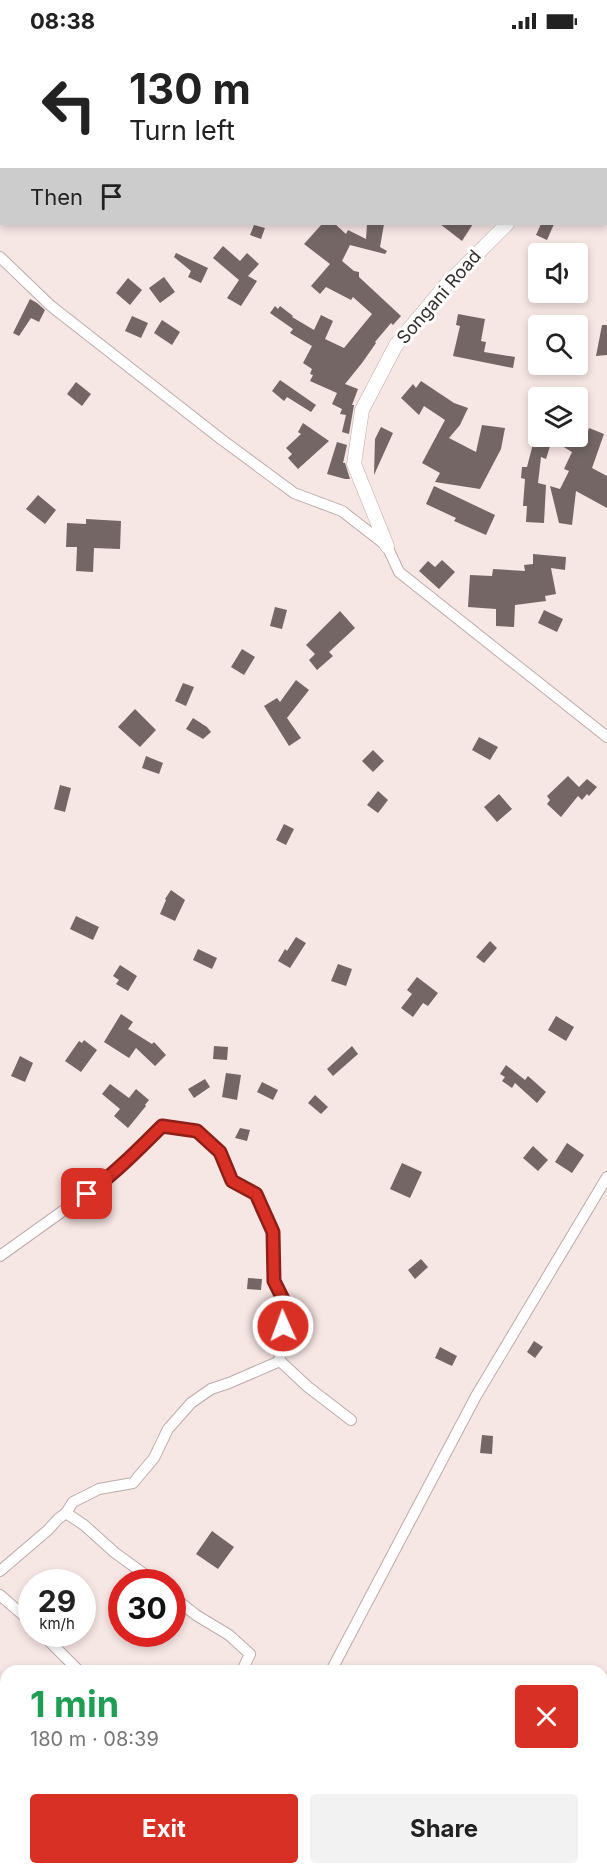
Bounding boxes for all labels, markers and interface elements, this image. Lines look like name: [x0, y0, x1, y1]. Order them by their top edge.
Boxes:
text: 08:38: [30, 8, 95, 34]
text: 130 m: [129, 63, 251, 114]
icon: left: [30, 66, 108, 144]
text: Turn left: [129, 114, 235, 147]
icon: arrive: [95, 180, 128, 213]
text: Then: [30, 184, 83, 210]
map controls: [528, 243, 588, 447]
button: sound: [528, 243, 588, 303]
street label: Songani Road: [392, 245, 485, 348]
button: search: [528, 315, 588, 375]
button: layers: [528, 387, 588, 447]
pin: [61, 1168, 112, 1219]
icon: arrive: [70, 1177, 103, 1210]
position arrow: [251, 1294, 315, 1358]
speed limit sign: 30: [108, 1569, 186, 1647]
text: 29: [38, 1583, 76, 1619]
text: km/h: [39, 1614, 75, 1633]
text: 1 min: [30, 1682, 119, 1726]
button: close: [515, 1685, 578, 1748]
text: 180 m · 08:39: [30, 1727, 159, 1751]
button: Exit: [30, 1794, 298, 1863]
button: Share: [310, 1794, 578, 1863]

